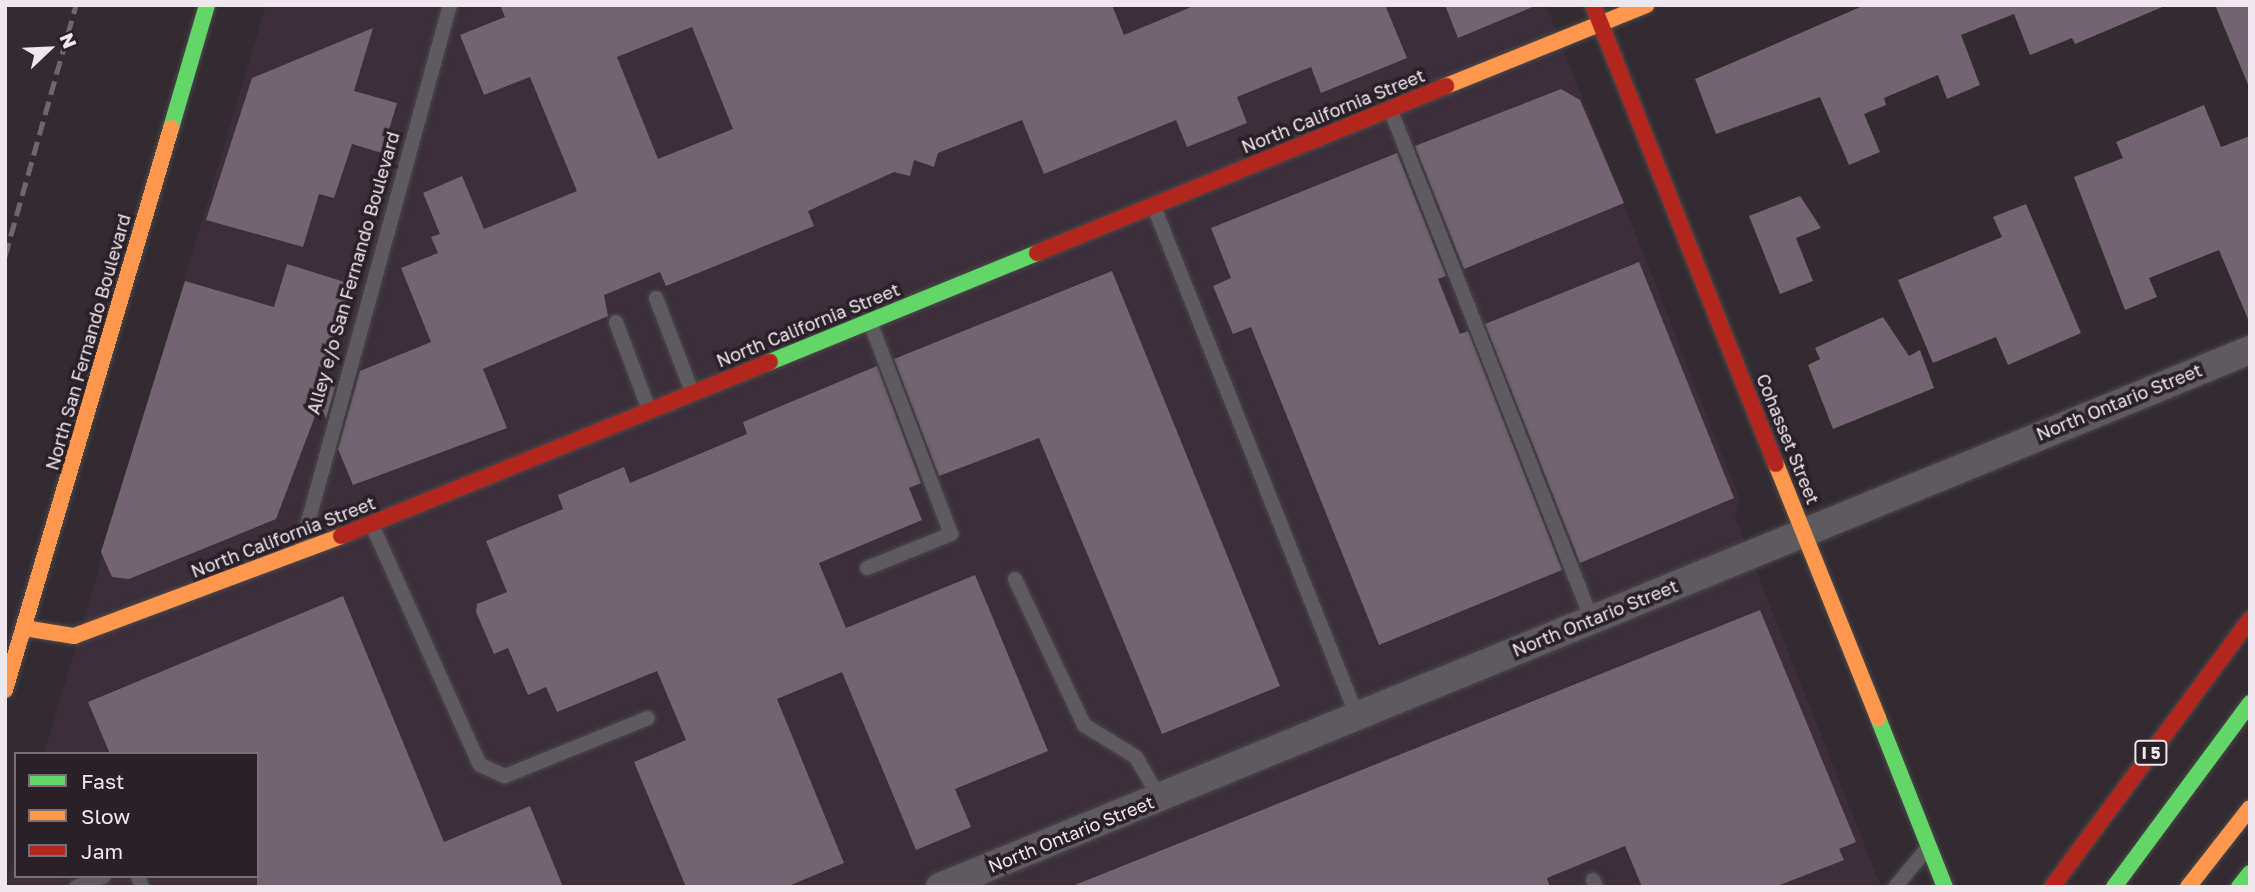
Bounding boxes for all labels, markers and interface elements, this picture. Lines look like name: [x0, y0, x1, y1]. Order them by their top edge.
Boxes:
north arrow: [14, 14, 84, 84]
text: N: [55, 29, 82, 52]
street label: North California Street: [1238, 64, 1428, 158]
street label: Alley e/o San Fernando Boulevard: [302, 129, 404, 417]
street label: North San Fernando Boulevard: [41, 211, 135, 473]
street label: North California Street: [713, 278, 903, 372]
street label: North Ontario Street: [2033, 359, 2205, 445]
street label: Cohasset Street: [1752, 371, 1824, 507]
street label: North California Street: [188, 492, 378, 582]
street label: North Ontario Street: [1509, 575, 1681, 661]
road number: I 5: [2134, 740, 2168, 766]
legend: [14, 752, 259, 878]
text: Fast: [81, 768, 124, 794]
street label: North Ontario Street: [985, 791, 1157, 877]
text: Slow: [81, 803, 130, 829]
text: Jam: [81, 838, 123, 864]

